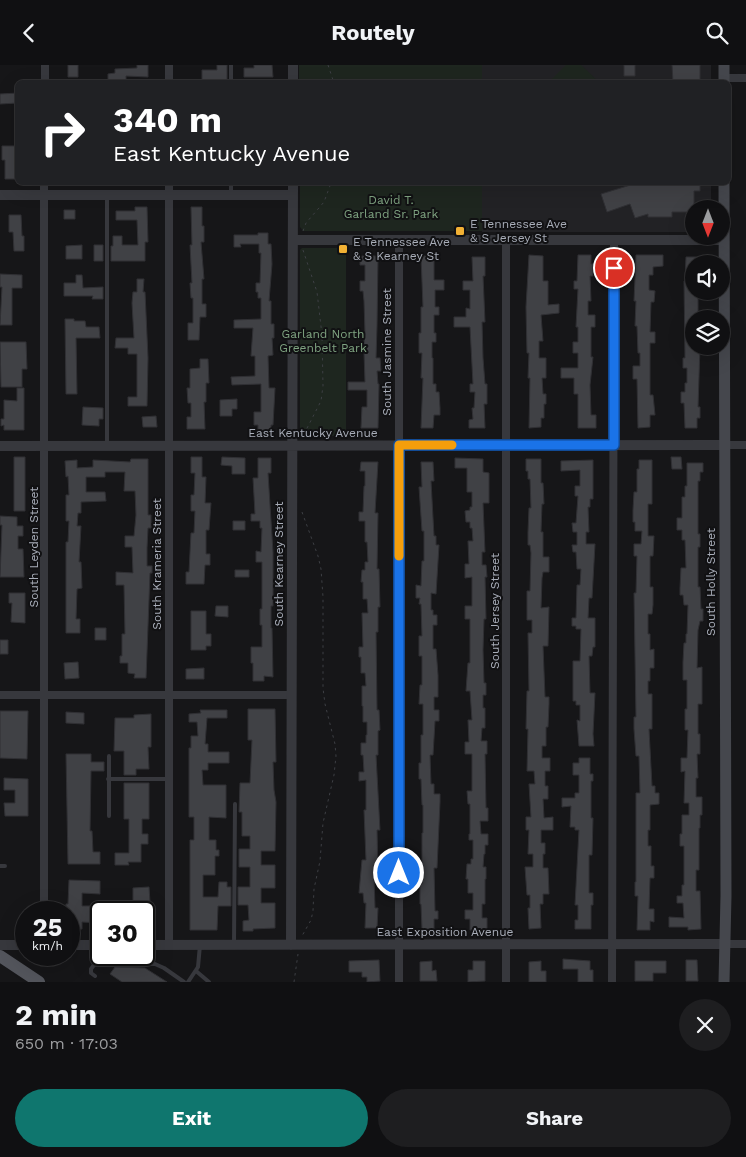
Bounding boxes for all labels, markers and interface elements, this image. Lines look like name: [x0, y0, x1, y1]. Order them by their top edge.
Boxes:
icon: back: [15, 19, 43, 47]
icon: search: [703, 19, 731, 47]
text: Routely: [331, 20, 415, 45]
text: 340 m: [113, 99, 222, 141]
icon: right: [30, 100, 95, 165]
text: East Kentucky Avenue: [113, 141, 350, 166]
park label: David T. Garland Sr. Park: [344, 193, 438, 221]
north arrow: [685, 200, 730, 245]
map controls: [685, 200, 730, 355]
place label: E Tennessee Ave & S Jersey St: [470, 217, 567, 245]
marker: E Tennessee Ave & S Jersey St: [454, 225, 466, 237]
place label: E Tennessee Ave & S Kearney St: [353, 235, 450, 263]
marker: E Tennessee Ave & S Kearney St: [337, 243, 349, 255]
pin: [593, 247, 635, 289]
icon: arrive: [600, 254, 628, 282]
button: sound: [685, 255, 730, 300]
street label: South Jasmine Street: [380, 288, 394, 416]
button: layers: [685, 310, 730, 355]
park label: Garland North Greenbelt Park: [279, 327, 367, 355]
street label: East Kentucky Avenue: [248, 426, 378, 440]
street label: South Leyden Street: [27, 487, 41, 607]
street label: South Krameria Street: [150, 498, 164, 630]
street label: South Kearney Street: [272, 502, 286, 627]
street label: South Holly Street: [704, 528, 718, 636]
street label: South Jersey Street: [488, 553, 502, 669]
position arrow: [372, 846, 424, 898]
speed limit sign: 30: [90, 901, 155, 966]
text: 25: [33, 913, 62, 942]
street label: East Exposition Avenue: [376, 925, 514, 939]
text: km/h: [32, 939, 63, 953]
text: 2 min: [15, 997, 97, 1032]
button: close: [679, 999, 731, 1051]
text: 650 m · 17:03: [15, 1034, 118, 1053]
button: Exit: [15, 1089, 368, 1147]
button: Share: [378, 1089, 731, 1147]

